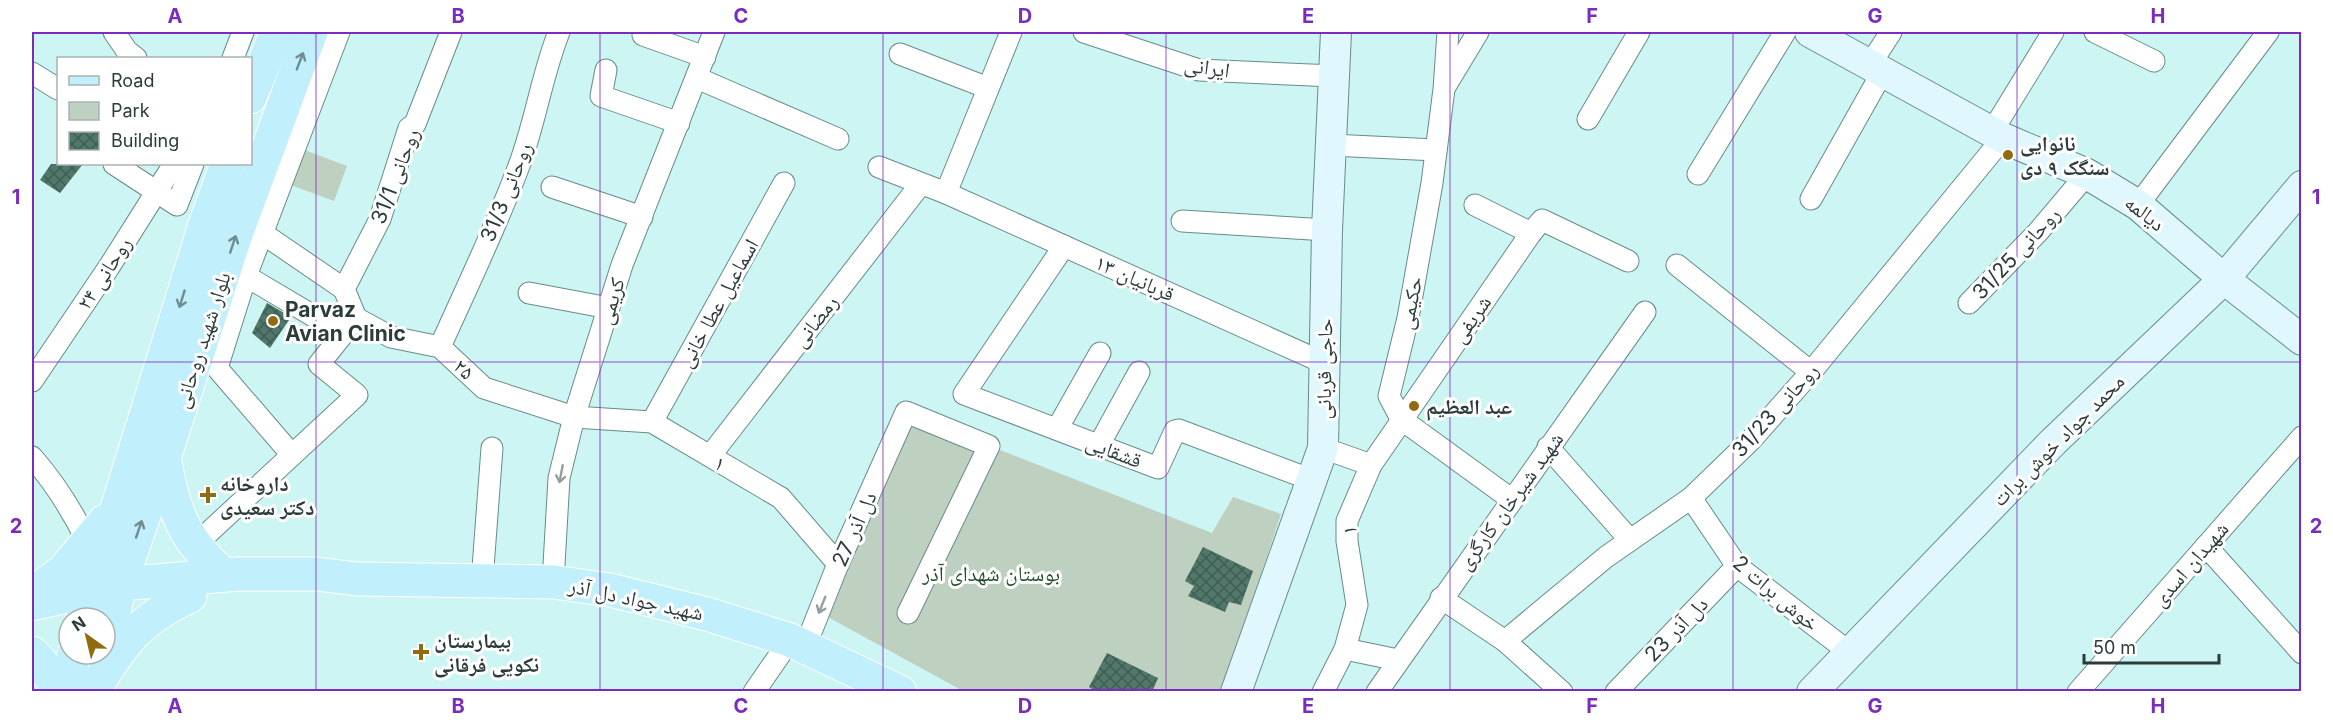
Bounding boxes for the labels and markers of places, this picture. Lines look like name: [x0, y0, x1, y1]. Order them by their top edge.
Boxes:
place label: نانوایی سنگک ۹ دی: [2020, 131, 2109, 180]
marker: نانوایی سنگک ۹ دی: [2001, 148, 2015, 162]
place label: Parvaz Avian Clinic: [285, 297, 406, 346]
marker: Parvaz Avian Clinic: [266, 314, 280, 328]
place label: عبد العظيم: [1426, 394, 1512, 421]
marker: عبد العظيم: [1407, 399, 1421, 413]
place label: داروخانه دکتر سعیدی: [220, 471, 314, 520]
marker: داروخانه دکتر سعیدی: [201, 488, 215, 502]
place label: بیمارستان نکویی فرقانی: [434, 628, 539, 678]
marker: بیمارستان نکویی فرقانی: [412, 643, 430, 661]

